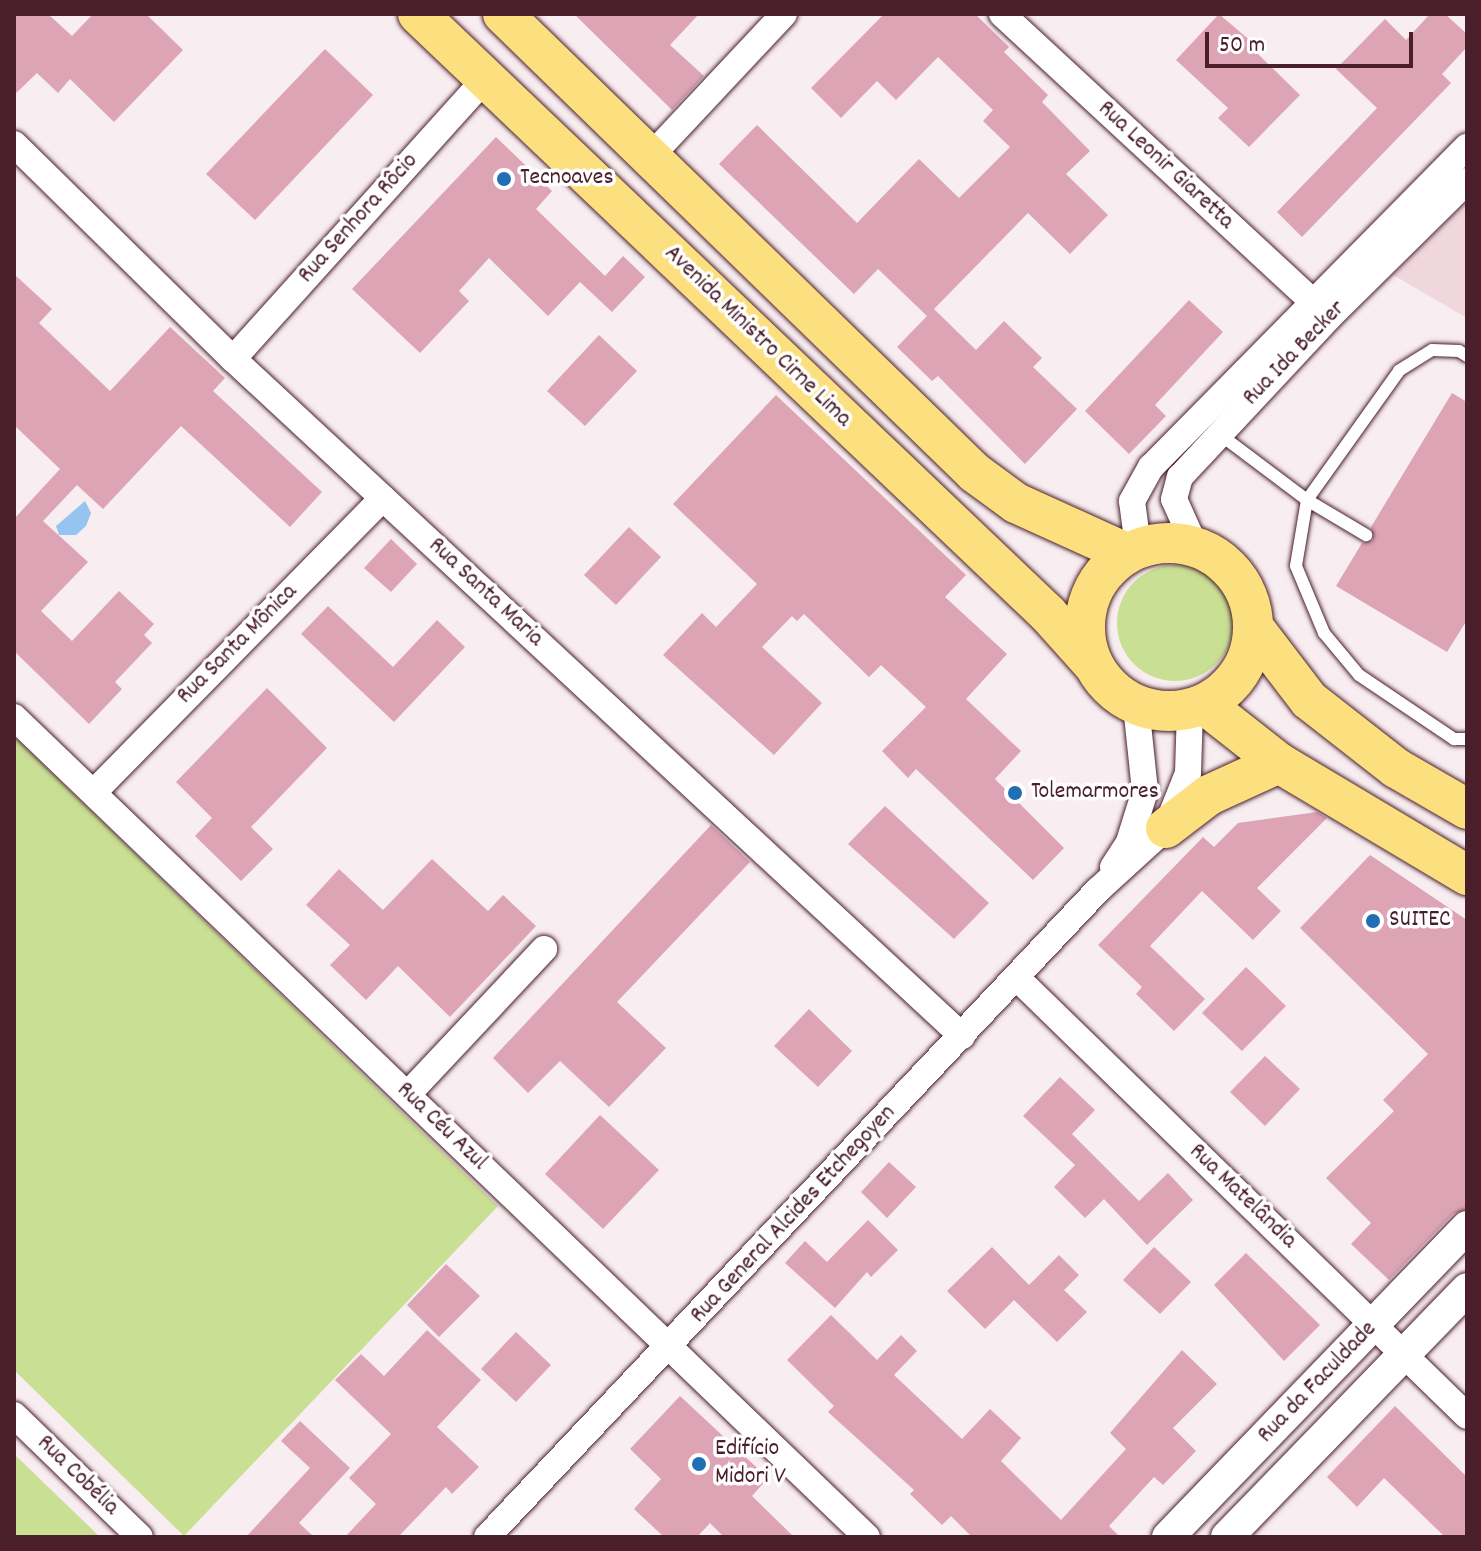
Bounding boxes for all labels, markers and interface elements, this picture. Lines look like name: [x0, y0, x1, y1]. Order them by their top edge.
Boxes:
scale bar: [1209, 16, 1417, 66]
text: 50 m: [1219, 29, 1265, 63]
street label: Rua Leonir Giaretta: [1091, 95, 1239, 237]
street label: Rua Senhora Rôcio: [293, 148, 425, 290]
place label: Tecnoaves: [520, 165, 614, 193]
marker: Tecnoaves: [495, 170, 513, 188]
street label: Avenida Ministro Cirne Lima: [657, 240, 857, 434]
street label: Rua Ida Becker: [1238, 295, 1352, 413]
street label: Rua Santa Maria: [421, 532, 549, 654]
street label: Rua Santa Mônica: [172, 579, 304, 711]
place label: Tolemarmores: [1031, 779, 1159, 807]
marker: Tolemarmores: [1006, 784, 1024, 802]
place label: SUITEC: [1389, 907, 1451, 935]
marker: SUITEC: [1364, 912, 1382, 930]
street label: Rua Céu Azul: [390, 1077, 492, 1177]
street label: Rua General Alcides Etchegoyen: [685, 1100, 903, 1330]
street label: Rua Matelândia: [1182, 1138, 1302, 1256]
street label: Rua da Faculdade: [1252, 1316, 1384, 1450]
street label: Rua Cobélia: [30, 1430, 124, 1522]
place label: Edifício Midori V: [715, 1436, 786, 1492]
marker: Edifício Midori V: [690, 1455, 708, 1473]

